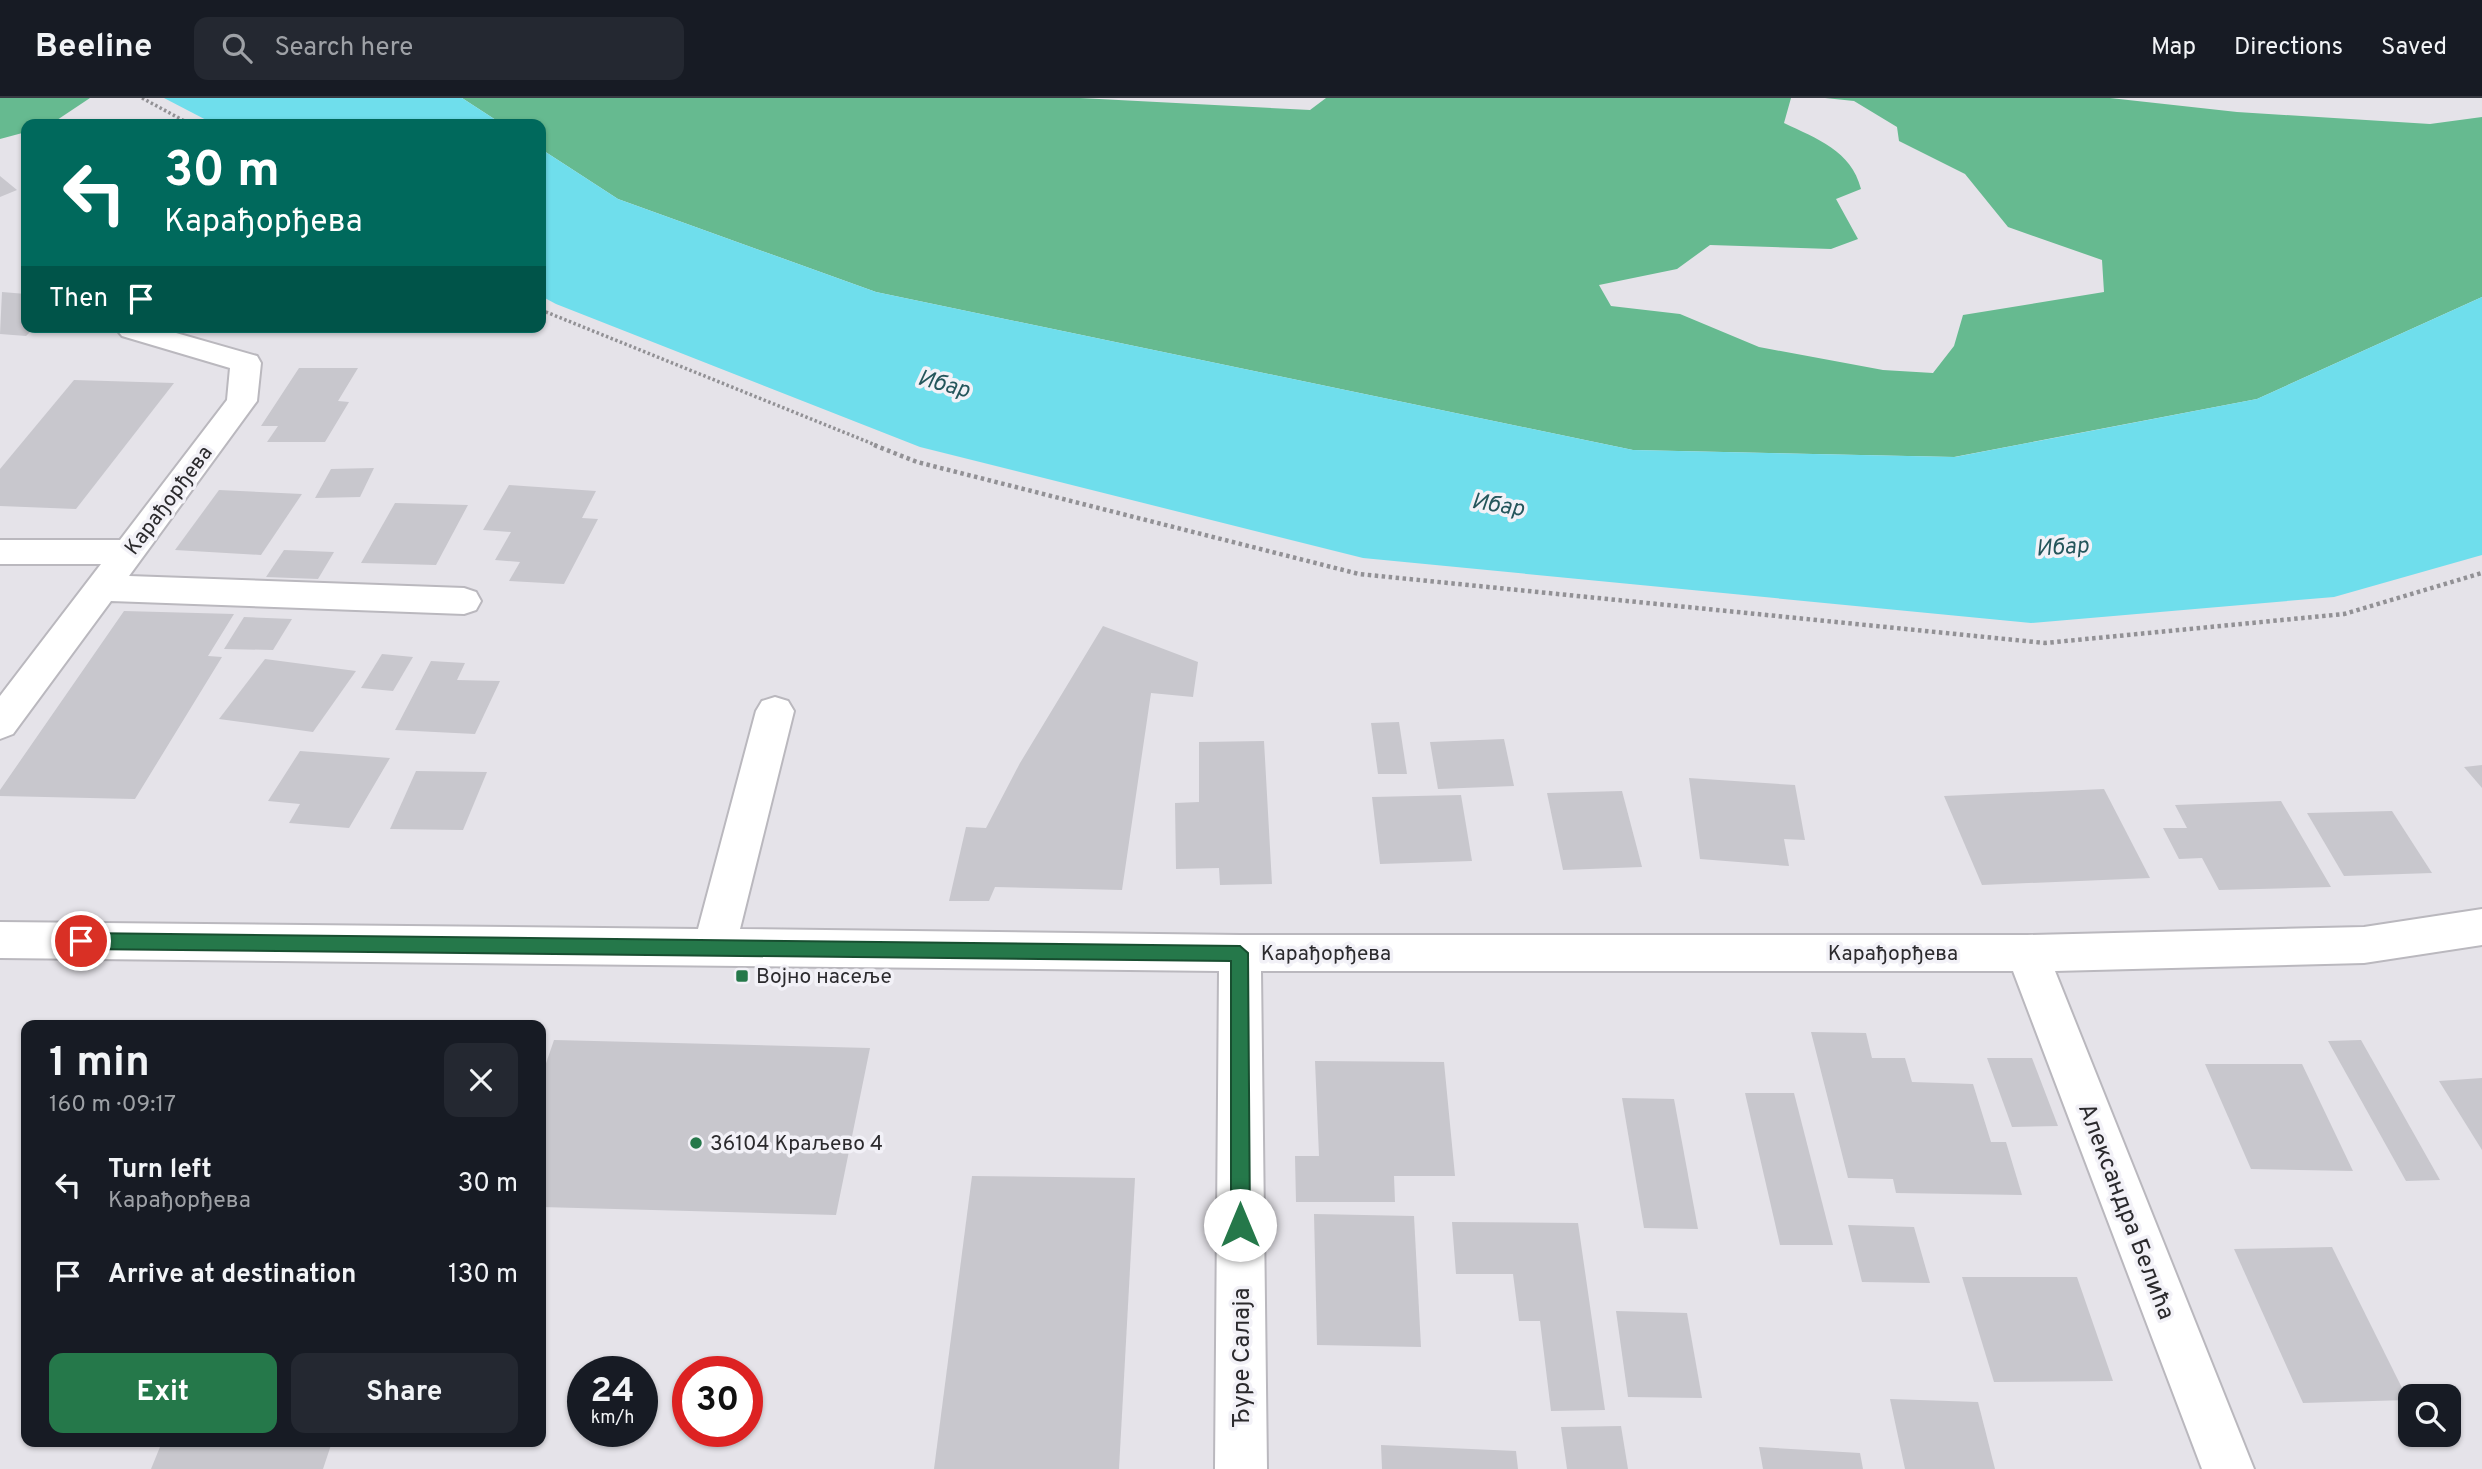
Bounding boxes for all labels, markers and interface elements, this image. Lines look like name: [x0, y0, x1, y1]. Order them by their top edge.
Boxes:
search box: [194, 17, 684, 80]
text: Beeline: [35, 27, 152, 69]
icon: search: [218, 29, 256, 67]
text: Search here: [274, 32, 413, 65]
text: Map: [2151, 33, 2196, 63]
text: Directions: [2234, 33, 2343, 63]
text: Saved: [2381, 33, 2447, 63]
text: 30 m: [164, 142, 280, 204]
icon: left: [49, 147, 140, 238]
text: Карађорђева: [164, 203, 363, 243]
icon: arrive: [122, 280, 160, 318]
text: Then: [49, 283, 108, 316]
water label: Ибар: [914, 365, 973, 406]
street label: Карађорђева: [119, 441, 219, 561]
water label: Ибар: [1469, 488, 1526, 525]
water label: Ибар: [2035, 532, 2090, 565]
pin: [51, 911, 111, 971]
icon: arrive: [62, 922, 100, 960]
street label: Карађорђева: [1261, 941, 1391, 968]
street label: Карађорђева: [1828, 941, 1958, 968]
place label: Војно насеље: [756, 964, 892, 991]
marker: Војно насеље: [734, 968, 750, 984]
text: 1 min: [49, 1038, 150, 1091]
button: close: [444, 1043, 518, 1117]
text: 160 m · 09:17: [49, 1091, 176, 1120]
street label: Александра Белића: [2070, 1099, 2180, 1324]
place label: 36104 Краљево 4: [710, 1131, 883, 1158]
marker: 36104 Краљево 4: [688, 1135, 704, 1151]
text: Turn left: [108, 1154, 212, 1187]
icon: left: [49, 1166, 87, 1204]
text: 30 m: [458, 1168, 518, 1201]
text: Карађорђева: [108, 1187, 251, 1216]
position arrow: [1203, 1188, 1277, 1262]
icon: arrive: [49, 1257, 87, 1295]
text: Arrive at destination: [108, 1259, 356, 1292]
text: 130 m: [448, 1259, 518, 1292]
street label: Ђуре Салаја: [1228, 1288, 1258, 1428]
button: Exit: [49, 1353, 277, 1433]
button: Share: [291, 1353, 518, 1433]
speed limit sign: 30: [672, 1356, 763, 1447]
text: 24: [591, 1370, 634, 1414]
map controls: [2398, 1384, 2461, 1447]
button: search: [2398, 1384, 2461, 1447]
text: km/h: [591, 1407, 634, 1430]

